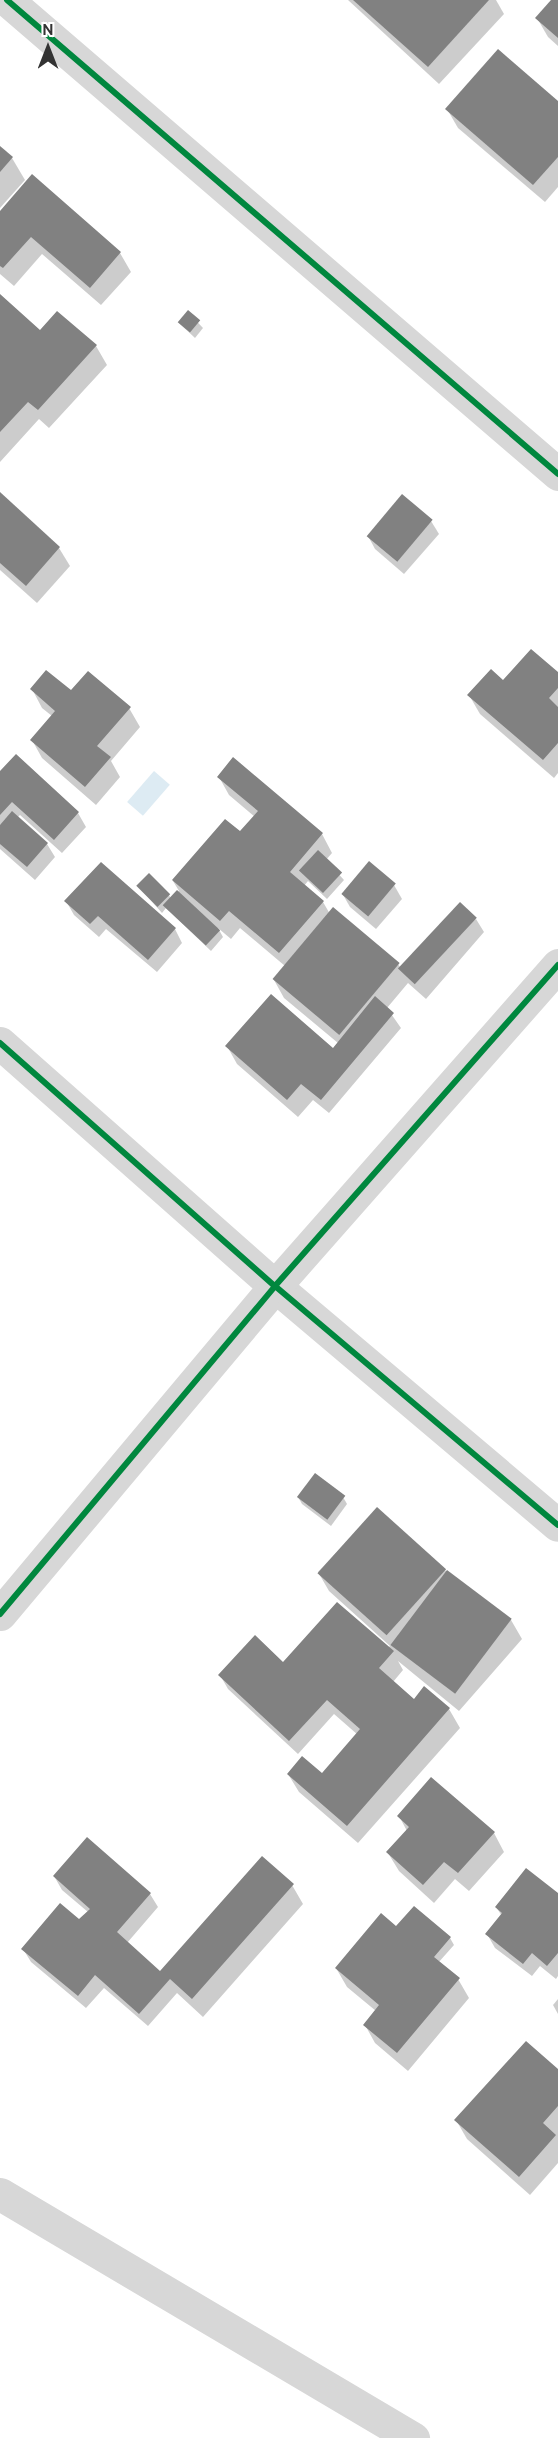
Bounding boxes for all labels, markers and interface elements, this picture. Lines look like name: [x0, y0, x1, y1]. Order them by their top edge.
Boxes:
north arrow: [18, 18, 78, 78]
text: N: [42, 20, 54, 39]

